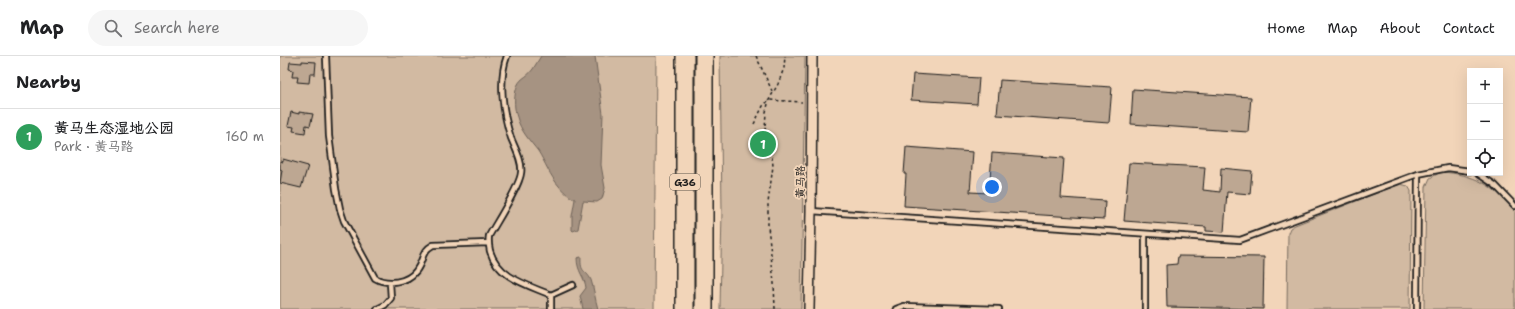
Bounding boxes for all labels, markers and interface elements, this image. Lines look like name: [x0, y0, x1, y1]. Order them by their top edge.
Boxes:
search box: [88, 10, 368, 46]
text: Map: [20, 15, 64, 40]
icon: search: [102, 17, 124, 39]
text: Search here: [134, 18, 220, 38]
text: Home: [1267, 19, 1306, 37]
text: Map: [1328, 19, 1358, 37]
text: About: [1380, 19, 1421, 37]
text: Contact: [1443, 19, 1495, 37]
map controls: [1467, 68, 1503, 176]
button: +: [1467, 68, 1503, 104]
text: Nearby: [16, 71, 81, 93]
button: −: [1467, 104, 1503, 140]
text: 黄马生态湿地公园: [54, 118, 174, 138]
text: 1: [26, 128, 32, 145]
text: 160 m: [226, 128, 264, 145]
pin: 1: [750, 129, 776, 159]
text: Park · 黄马路: [54, 138, 133, 155]
button: locate: [1467, 140, 1503, 176]
street label: 黄马路: [793, 166, 808, 199]
road number: G36: [670, 174, 700, 190]
your location: [982, 177, 1002, 197]

